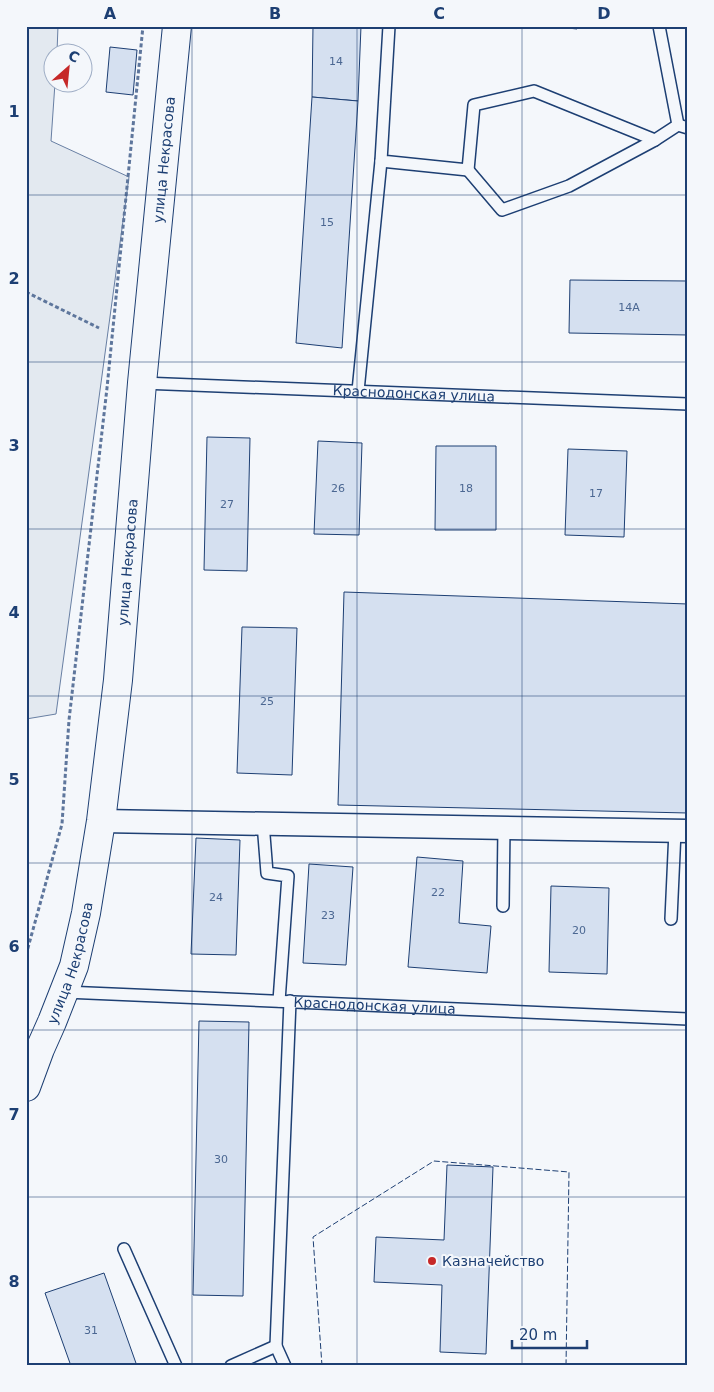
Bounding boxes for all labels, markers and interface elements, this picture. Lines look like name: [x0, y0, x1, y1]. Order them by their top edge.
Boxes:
text: A: [104, 4, 117, 23]
text: B: [269, 4, 281, 23]
text: C: [433, 4, 445, 23]
text: D: [597, 4, 611, 23]
north arrow: [42, 42, 92, 92]
text: С: [66, 47, 82, 66]
house number: 14: [329, 55, 343, 68]
street label: улица Некрасова: [150, 96, 178, 224]
text: 1: [8, 102, 20, 121]
house number: 15: [320, 216, 334, 229]
text: 2: [8, 269, 20, 288]
house number: 14А: [618, 301, 640, 314]
street label: Краснодонская улица: [332, 382, 495, 405]
text: 3: [8, 436, 20, 455]
house number: 26: [331, 482, 345, 495]
house number: 18: [459, 482, 473, 495]
house number: 17: [589, 487, 603, 500]
street label: улица Некрасова: [114, 498, 141, 626]
house number: 27: [220, 498, 234, 511]
text: 4: [8, 603, 20, 622]
house number: 25: [260, 695, 274, 708]
text: 5: [8, 770, 20, 789]
house number: 22: [431, 886, 445, 899]
house number: 24: [209, 891, 223, 904]
street label: улица Некрасова: [44, 901, 96, 1026]
house number: 23: [321, 909, 335, 922]
house number: 20: [572, 924, 586, 937]
text: 6: [8, 937, 20, 956]
street label: Краснодонская улица: [293, 994, 456, 1017]
text: 7: [8, 1105, 20, 1124]
house number: 30: [214, 1153, 228, 1166]
place label: Казначейство: [442, 1253, 544, 1269]
marker: Казначейство: [426, 1255, 438, 1267]
text: 8: [8, 1272, 20, 1291]
scale bar: [512, 1317, 586, 1349]
house number: 31: [84, 1324, 98, 1337]
text: 20 m: [519, 1326, 557, 1344]

